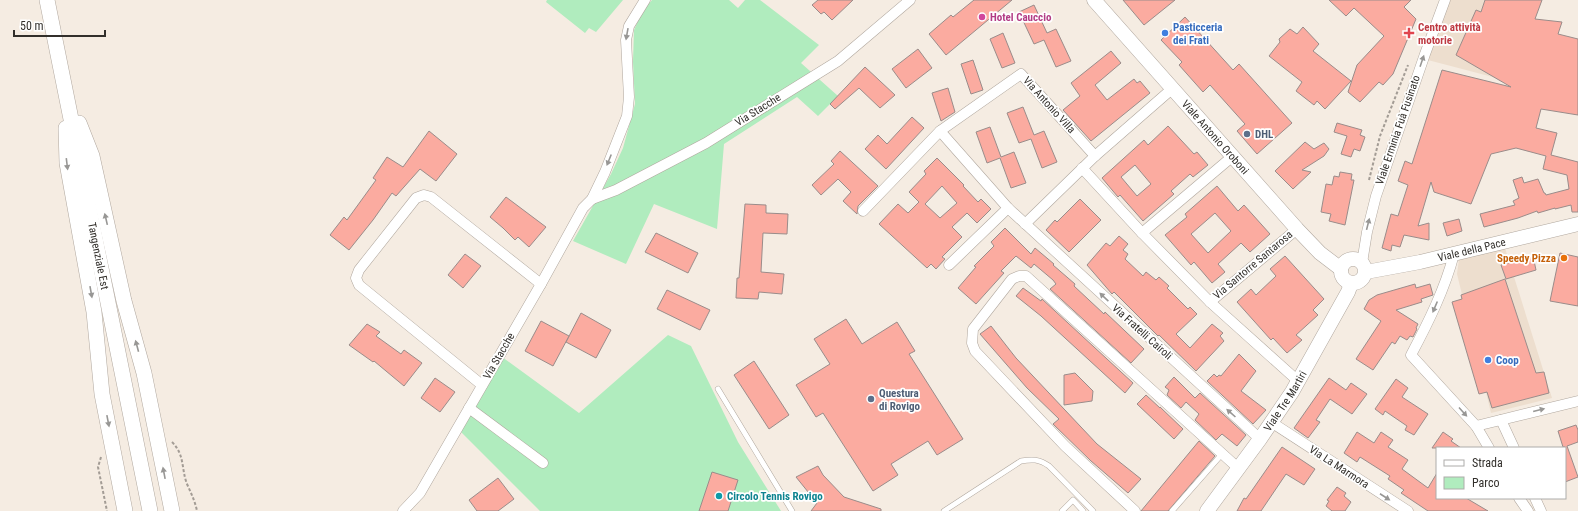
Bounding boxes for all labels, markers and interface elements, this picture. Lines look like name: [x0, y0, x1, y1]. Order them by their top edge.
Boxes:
place label: Hotel Cauccio: [990, 11, 1052, 24]
scale bar: [14, 12, 105, 38]
marker: Hotel Cauccio: [977, 12, 987, 22]
text: 50 m: [20, 19, 44, 33]
place label: Pasticceria dei Frati: [1173, 21, 1223, 47]
place label: Centro attività motorie: [1418, 21, 1481, 47]
marker: Centro attività motorie: [1403, 27, 1415, 39]
one-way arrow: [624, 28, 630, 40]
marker: Pasticceria dei Frati: [1160, 28, 1170, 38]
one-way arrow: [1419, 55, 1425, 67]
street label: Viale Erminia Fuà Fusinato: [1373, 73, 1423, 186]
street label: Via Antonio Villa: [1020, 74, 1078, 136]
street label: Via Stacche: [733, 91, 783, 129]
street label: Viale Antonio Oroboni: [1179, 97, 1252, 177]
place label: DHL: [1255, 128, 1273, 141]
marker: DHL: [1242, 129, 1252, 139]
one-way arrow: [606, 155, 612, 167]
one-way arrow: [64, 158, 71, 170]
one-way arrow: [103, 213, 109, 226]
one-way arrow: [1366, 218, 1372, 231]
street label: Tangenziale Est: [85, 221, 112, 291]
street label: Via Santorre Santarosa: [1211, 228, 1295, 302]
street label: Viale della Pace: [1436, 235, 1507, 264]
place label: Speedy Pizza: [1497, 252, 1556, 265]
marker: Speedy Pizza: [1559, 253, 1569, 263]
one-way arrow: [88, 286, 94, 298]
one-way arrow: [1099, 292, 1109, 302]
street label: Via Fratelli Cairoli: [1109, 302, 1175, 362]
one-way arrow: [1431, 302, 1437, 314]
street label: Via Stacche: [481, 331, 517, 381]
one-way arrow: [133, 339, 139, 352]
place label: Coop: [1496, 354, 1519, 367]
marker: Coop: [1483, 355, 1493, 365]
street label: Viale Tre Martiri: [1261, 368, 1309, 434]
place label: Questura di Rovigo: [879, 387, 920, 413]
marker: Questura di Rovigo: [866, 394, 876, 404]
one-way arrow: [1458, 407, 1468, 417]
one-way arrow: [1533, 407, 1545, 413]
one-way arrow: [1226, 408, 1236, 417]
one-way arrow: [105, 415, 111, 427]
street label: Via La Marmora: [1307, 443, 1371, 491]
legend: [1436, 447, 1566, 499]
text: Strada: [1472, 456, 1503, 470]
one-way arrow: [161, 467, 167, 479]
text: Parco: [1472, 476, 1499, 490]
place label: Circolo Tennis Rovigo: [727, 490, 823, 503]
marker: Circolo Tennis Rovigo: [714, 491, 724, 501]
one-way arrow: [1380, 493, 1391, 500]

